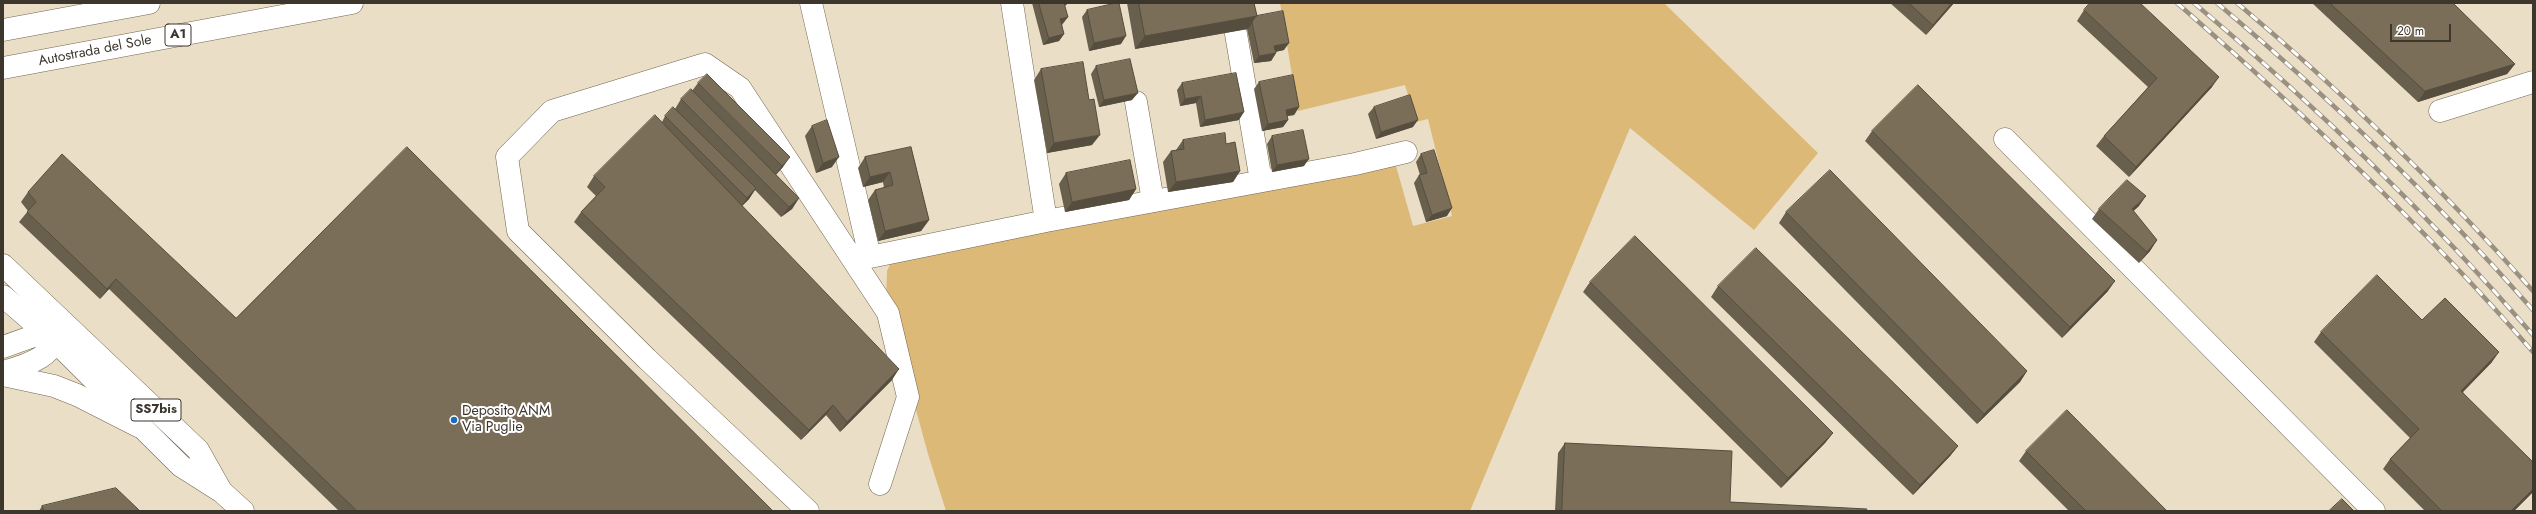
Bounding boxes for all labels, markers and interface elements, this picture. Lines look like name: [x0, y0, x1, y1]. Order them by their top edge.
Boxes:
scale bar: [2392, 16, 2453, 42]
text: 20 m: [2397, 22, 2424, 40]
road number: A1: [165, 24, 191, 46]
street label: Autostrada del Sole: [37, 32, 153, 70]
road number: SS7bis: [131, 399, 181, 421]
place label: Deposito ANM Via Puglie: [462, 404, 550, 436]
marker: Deposito ANM Via Puglie: [449, 415, 459, 425]

